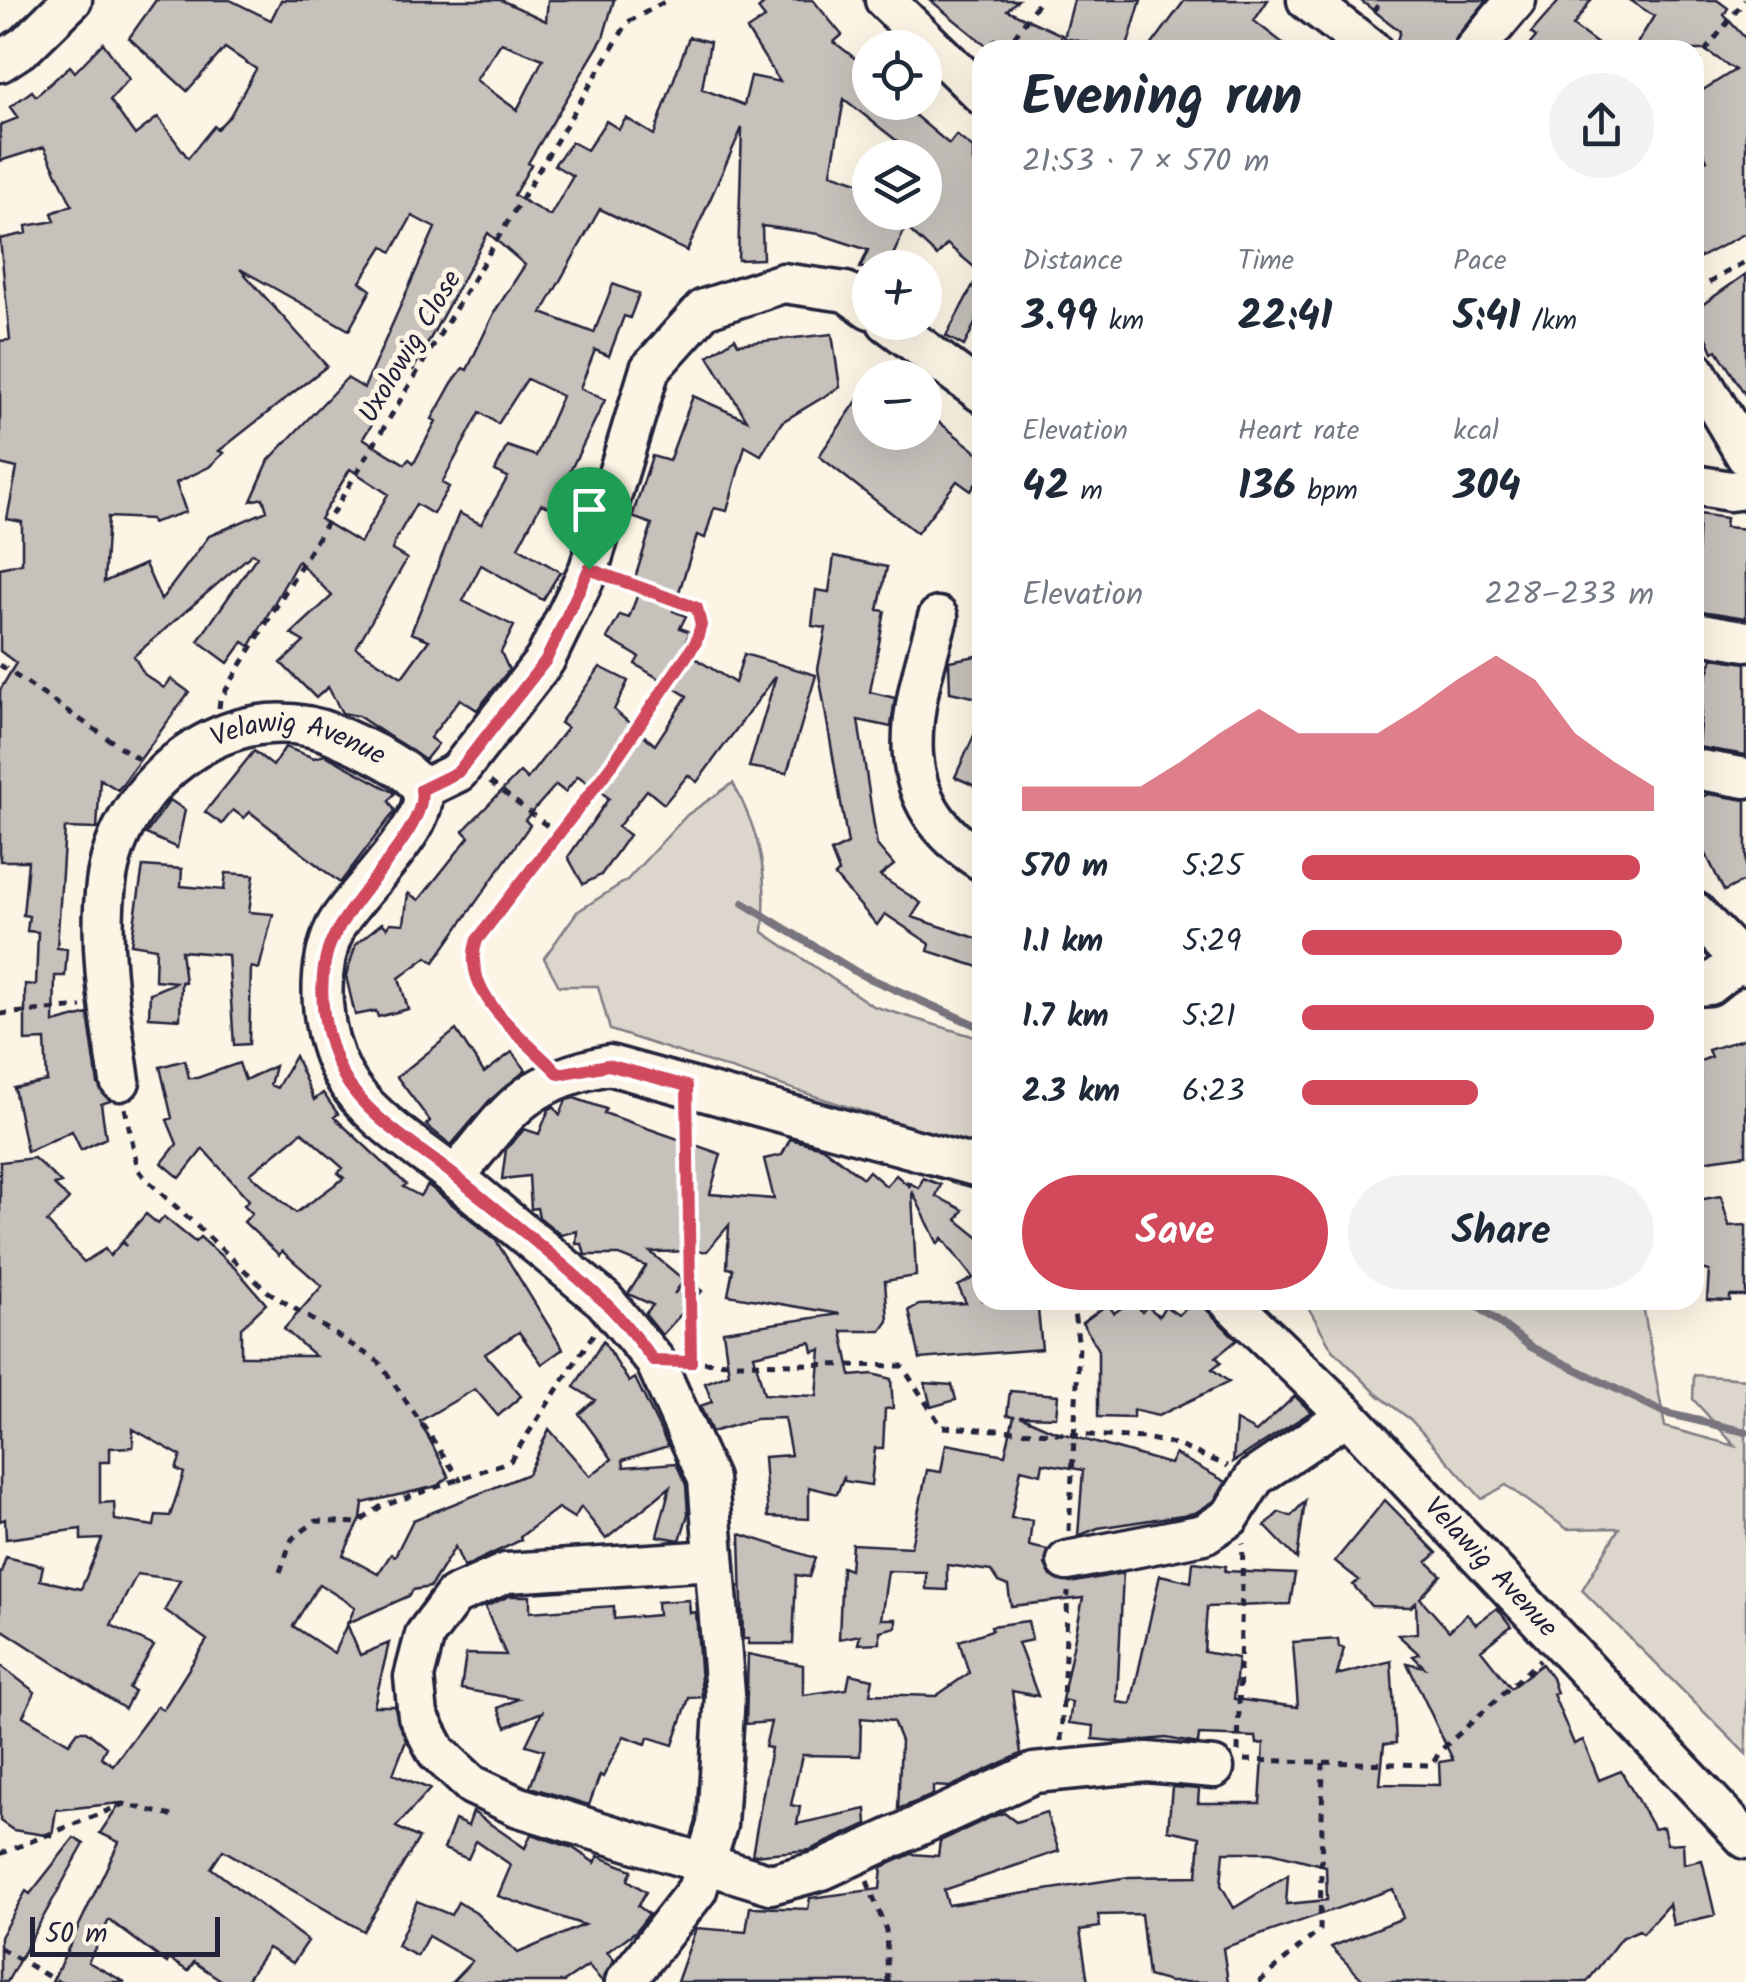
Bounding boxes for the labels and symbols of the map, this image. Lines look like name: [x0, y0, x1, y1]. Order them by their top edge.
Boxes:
street label: Uxolowig Close: [347, 261, 475, 432]
pin: [547, 467, 632, 570]
street label: Velawig Avenue: [204, 701, 394, 778]
street label: Velawig Avenue: [1412, 1487, 1569, 1649]
scale bar: [30, 1912, 220, 1956]

